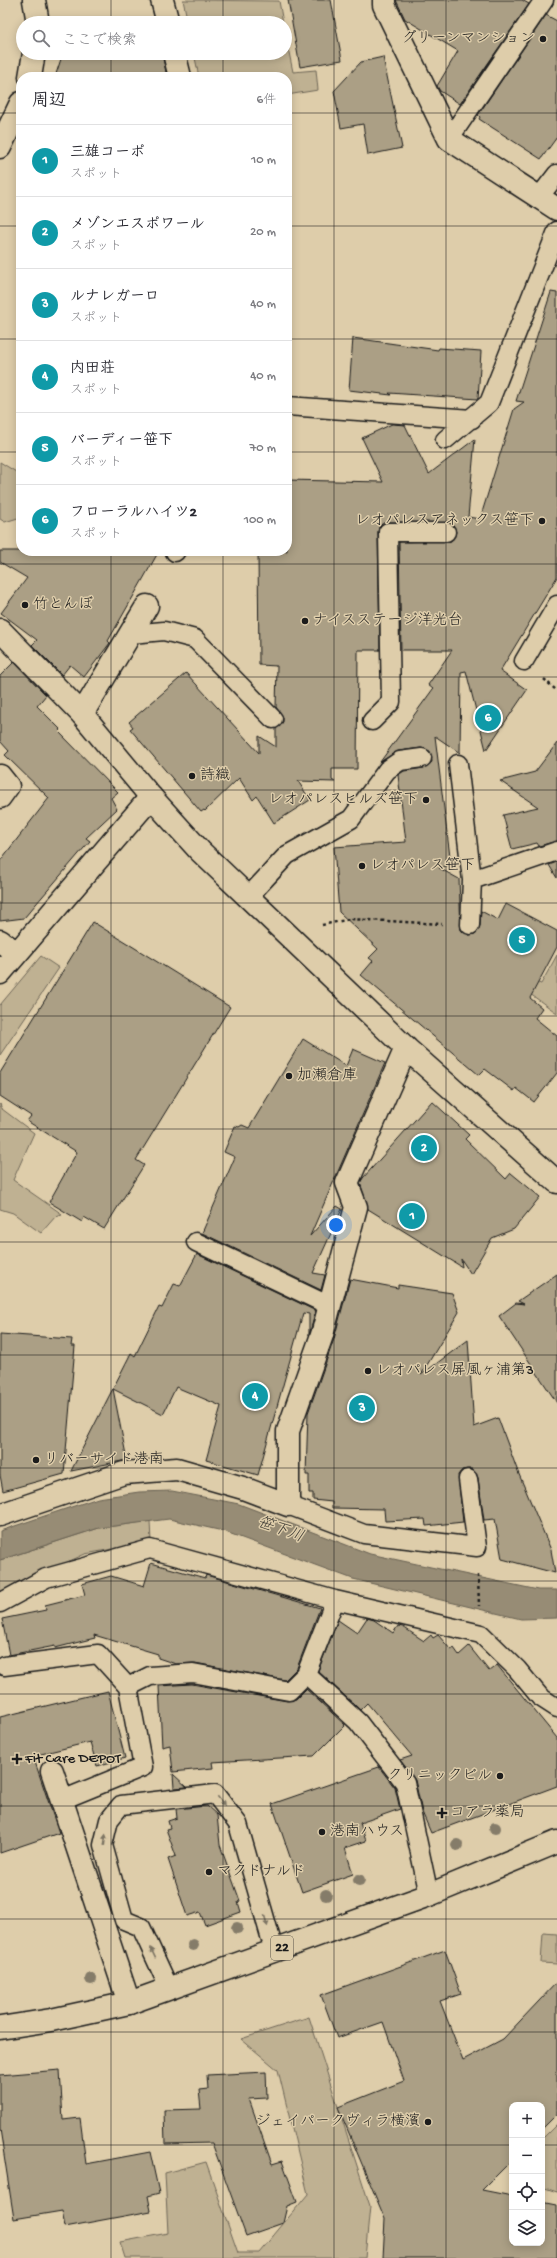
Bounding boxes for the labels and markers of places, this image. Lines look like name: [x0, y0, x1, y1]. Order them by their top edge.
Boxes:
place label: グリーンマンション: [401, 29, 535, 48]
marker: グリーンマンション: [538, 34, 548, 44]
place label: レオパレスアネックス笹下: [355, 511, 534, 530]
marker: レオパレスアネックス笹下: [537, 516, 547, 526]
place label: 竹とんぼ: [33, 596, 93, 614]
marker: 竹とんぼ: [20, 600, 30, 610]
place label: ナイスステージ洋光台: [313, 611, 462, 630]
marker: ナイスステージ洋光台: [300, 616, 310, 626]
pin: 6: [475, 703, 501, 733]
place label: 詩織: [200, 766, 230, 785]
marker: 詩織: [187, 771, 197, 781]
place label: レオパレスヒルズ笹下: [268, 790, 418, 809]
marker: レオパレスヒルズ笹下: [421, 795, 431, 805]
place label: レオパレス笹下: [370, 856, 475, 875]
marker: レオパレス笹下: [357, 861, 367, 871]
pin: 5: [509, 925, 535, 955]
place label: 加瀬倉庫: [297, 1066, 357, 1085]
marker: 加瀬倉庫: [284, 1071, 294, 1081]
pin: 2: [411, 1133, 437, 1163]
pin: 1: [399, 1201, 425, 1231]
place label: レオパレス屏風ヶ浦第3: [376, 1361, 534, 1380]
marker: レオパレス屏風ヶ浦第3: [363, 1366, 373, 1376]
pin: 4: [242, 1381, 268, 1411]
pin: 3: [349, 1393, 375, 1423]
place label: リバーサイド港南: [44, 1450, 164, 1469]
marker: リバーサイド港南: [31, 1455, 41, 1465]
place label: Fit Care DEPOT: [24, 1750, 122, 1768]
marker: Fit Care DEPOT: [12, 1754, 22, 1764]
place label: クリニックビル: [387, 1767, 492, 1785]
marker: クリニックビル: [495, 1771, 505, 1781]
place label: コアラ薬局: [450, 1803, 525, 1822]
marker: コアラ薬局: [437, 1808, 447, 1818]
place label: 港南ハウス: [330, 1822, 404, 1841]
marker: 港南ハウス: [317, 1827, 327, 1837]
place label: マクドナルド: [217, 1863, 306, 1881]
marker: マクドナルド: [204, 1867, 214, 1877]
place label: ジェイパークヴィラ横濱: [255, 2112, 420, 2131]
marker: ジェイパークヴィラ横濱: [423, 2117, 433, 2127]

